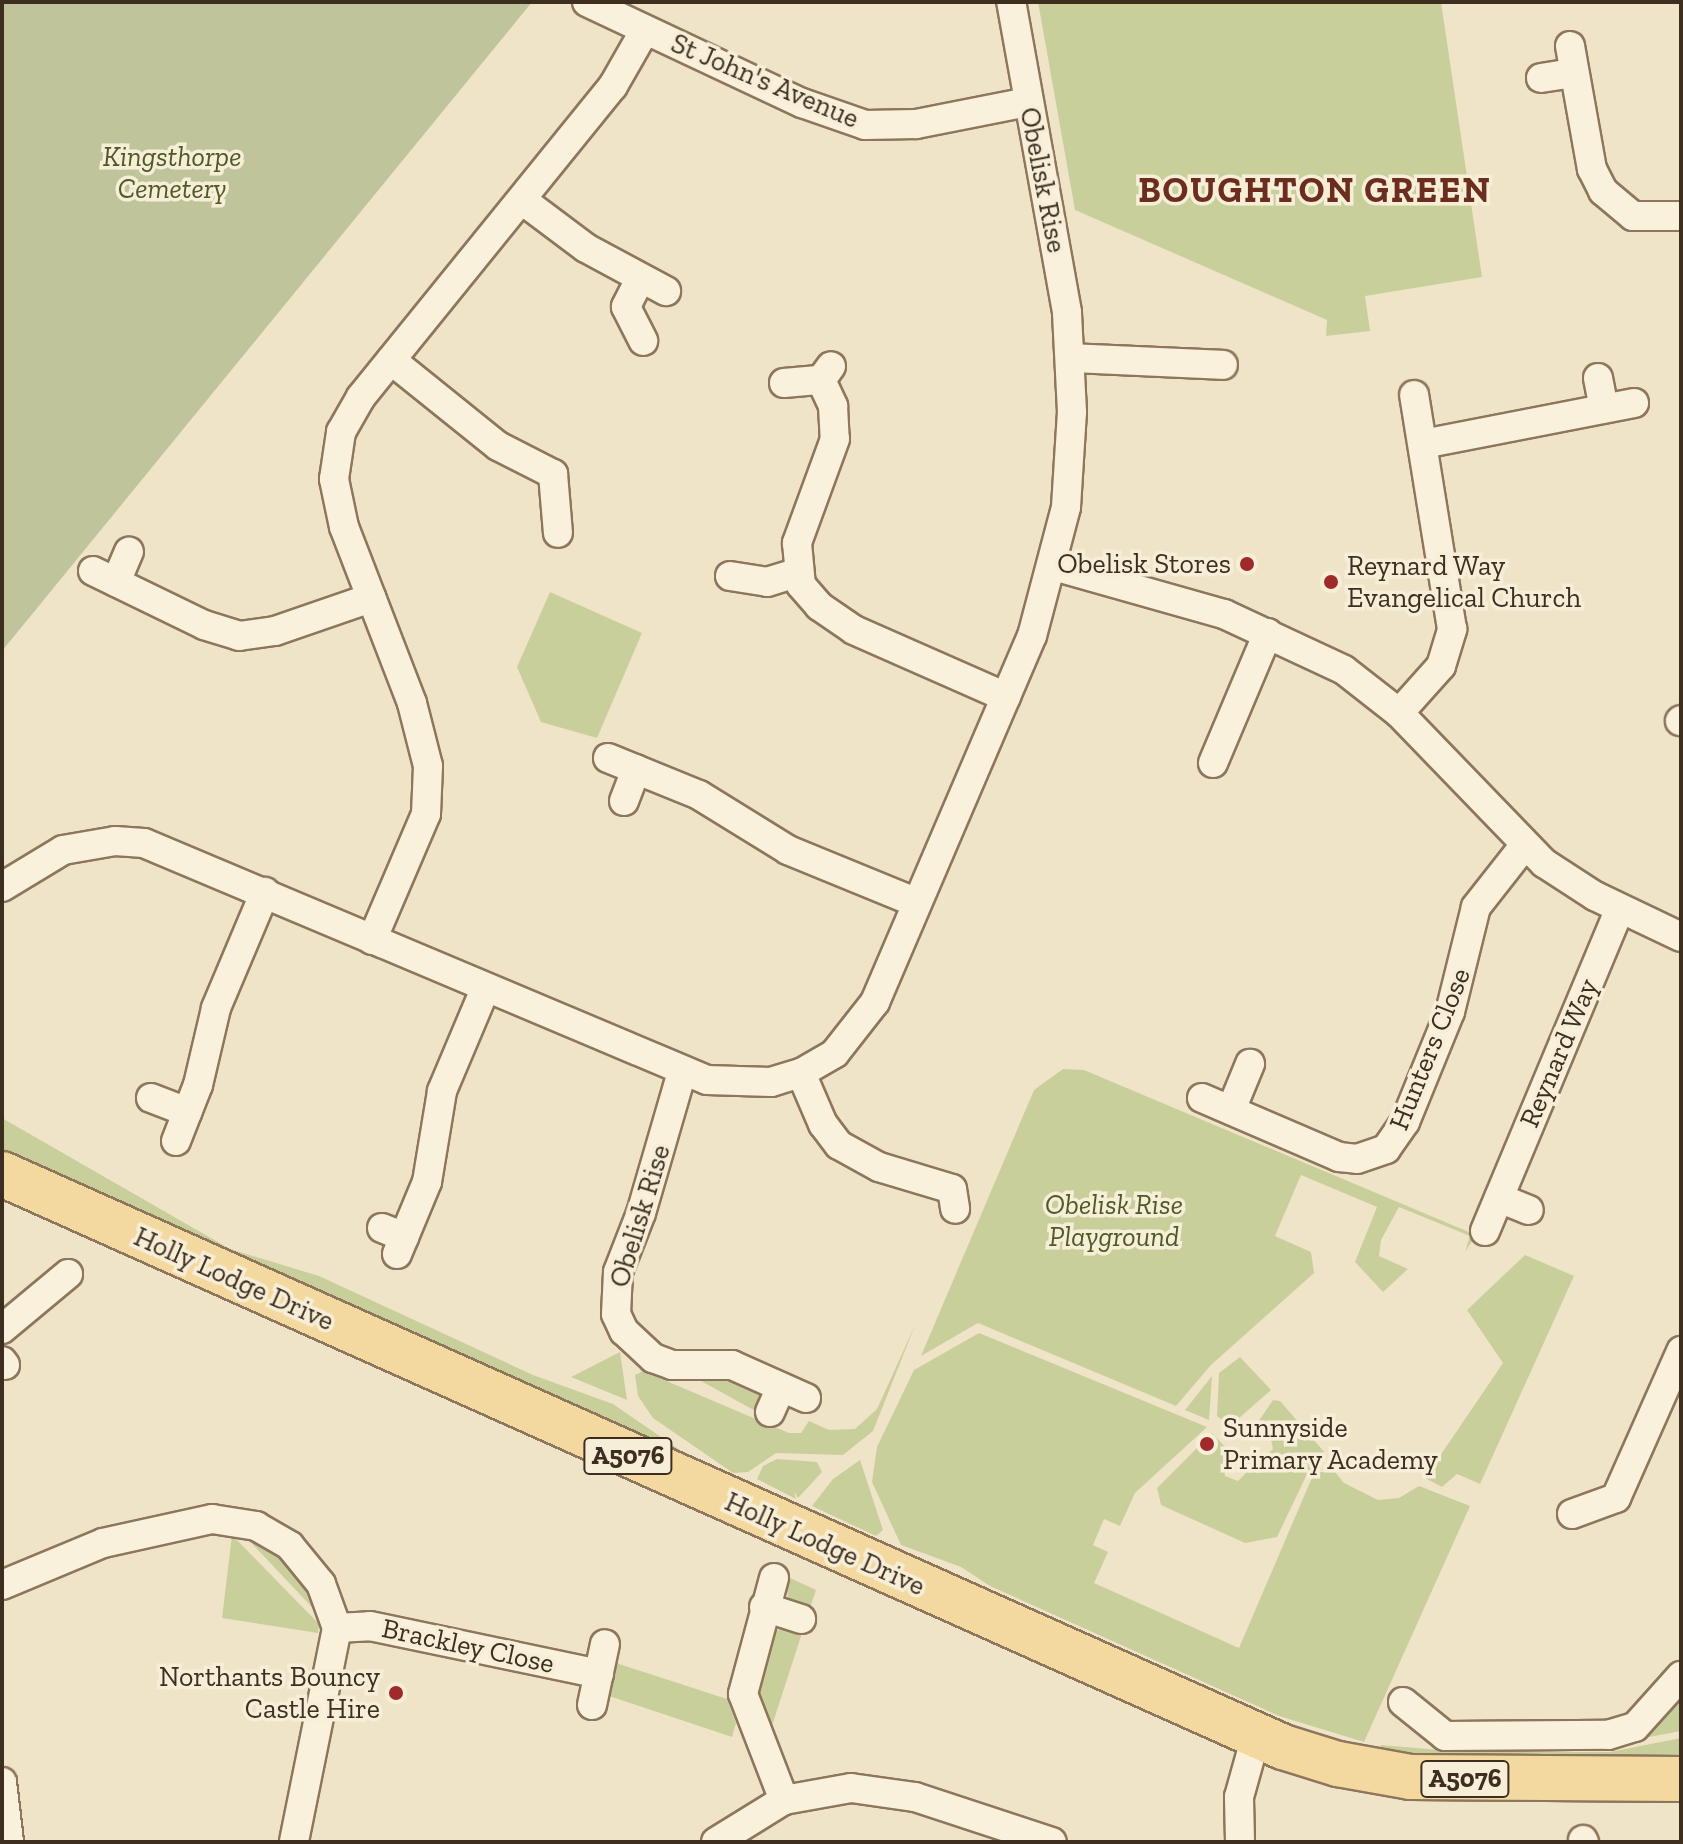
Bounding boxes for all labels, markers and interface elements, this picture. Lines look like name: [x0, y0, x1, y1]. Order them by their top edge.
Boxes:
street label: St John's Avenue: [665, 26, 865, 136]
street label: Obelisk Rise: [1012, 104, 1074, 256]
park label: Kingsthorpe Cemetery: [103, 140, 241, 206]
district label: BOUGHTON GREEN: [1138, 168, 1492, 212]
place label: Obelisk Stores: [1057, 547, 1231, 581]
place label: Reynard Way Evangelical Church: [1347, 549, 1581, 615]
marker: Obelisk Stores: [1238, 555, 1256, 573]
marker: Reynard Way Evangelical Church: [1322, 573, 1340, 591]
street label: Hunters Close: [1382, 963, 1478, 1135]
street label: Reynard Way: [1512, 973, 1606, 1133]
street label: Obelisk Rise: [602, 1141, 678, 1291]
park label: Obelisk Rise Playground: [1045, 1188, 1183, 1254]
street label: Holly Lodge Drive: [129, 1220, 339, 1338]
place label: Sunnyside Primary Academy: [1223, 1411, 1439, 1477]
road number: A5076: [582, 1434, 674, 1478]
marker: Sunnyside Primary Academy: [1198, 1435, 1216, 1453]
street label: Holly Lodge Drive: [720, 1485, 930, 1603]
street label: Brackley Close: [379, 1611, 557, 1681]
place label: Northants Bouncy Castle Hire: [159, 1660, 380, 1726]
marker: Northants Bouncy Castle Hire: [387, 1684, 405, 1702]
road number: A5076: [1419, 1757, 1511, 1801]

